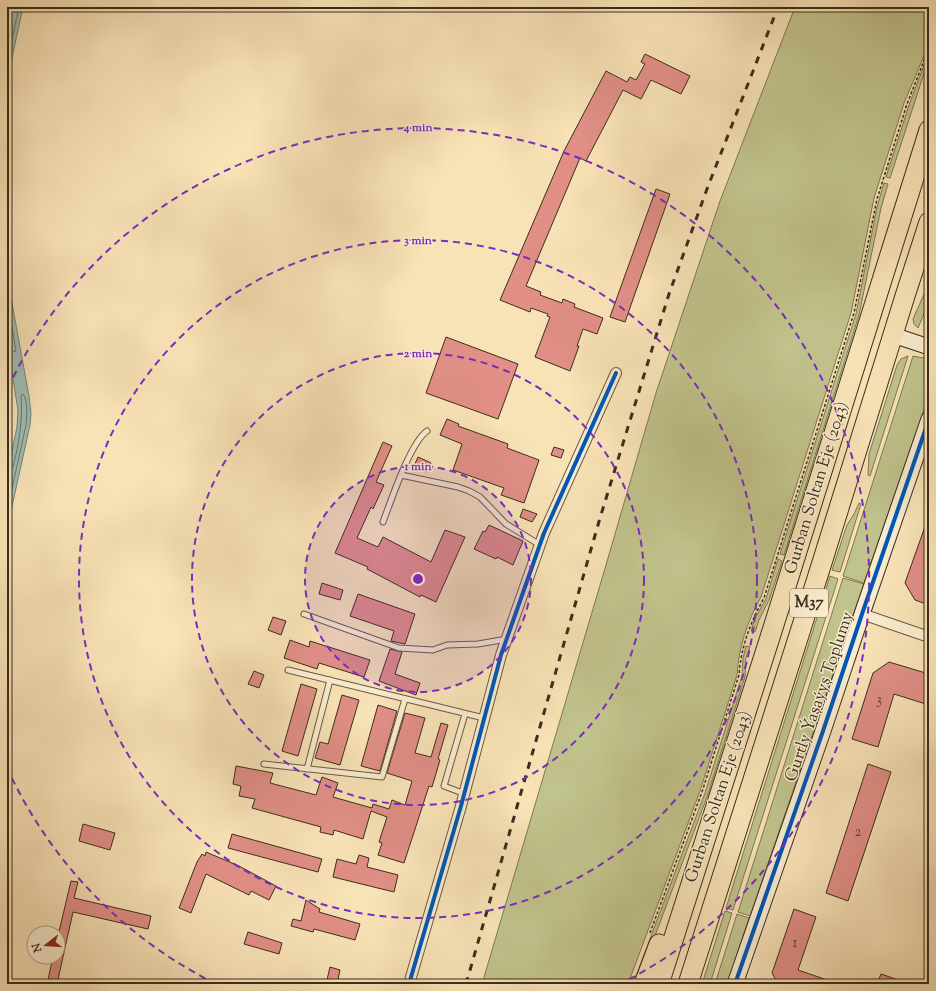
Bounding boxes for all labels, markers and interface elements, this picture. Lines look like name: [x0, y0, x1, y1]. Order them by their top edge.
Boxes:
text: 4 min: [402, 119, 433, 137]
text: 3 min: [404, 232, 433, 250]
text: 2 min: [404, 345, 433, 363]
street label: Gurban Soltan Eje (2043): [779, 399, 855, 577]
text: 1 min: [403, 458, 432, 476]
centre of rings: [411, 572, 425, 586]
road number: M37: [790, 589, 828, 617]
street label: Gurtly Ýaşaýyş Toplumy: [780, 608, 861, 785]
house number: 3: [876, 690, 882, 711]
street label: Gurban Soltan Eje (2043): [680, 708, 758, 886]
house number: 2: [854, 822, 862, 843]
north arrow: [26, 925, 66, 965]
house number: 1: [792, 933, 798, 954]
text: N: [28, 941, 47, 955]

